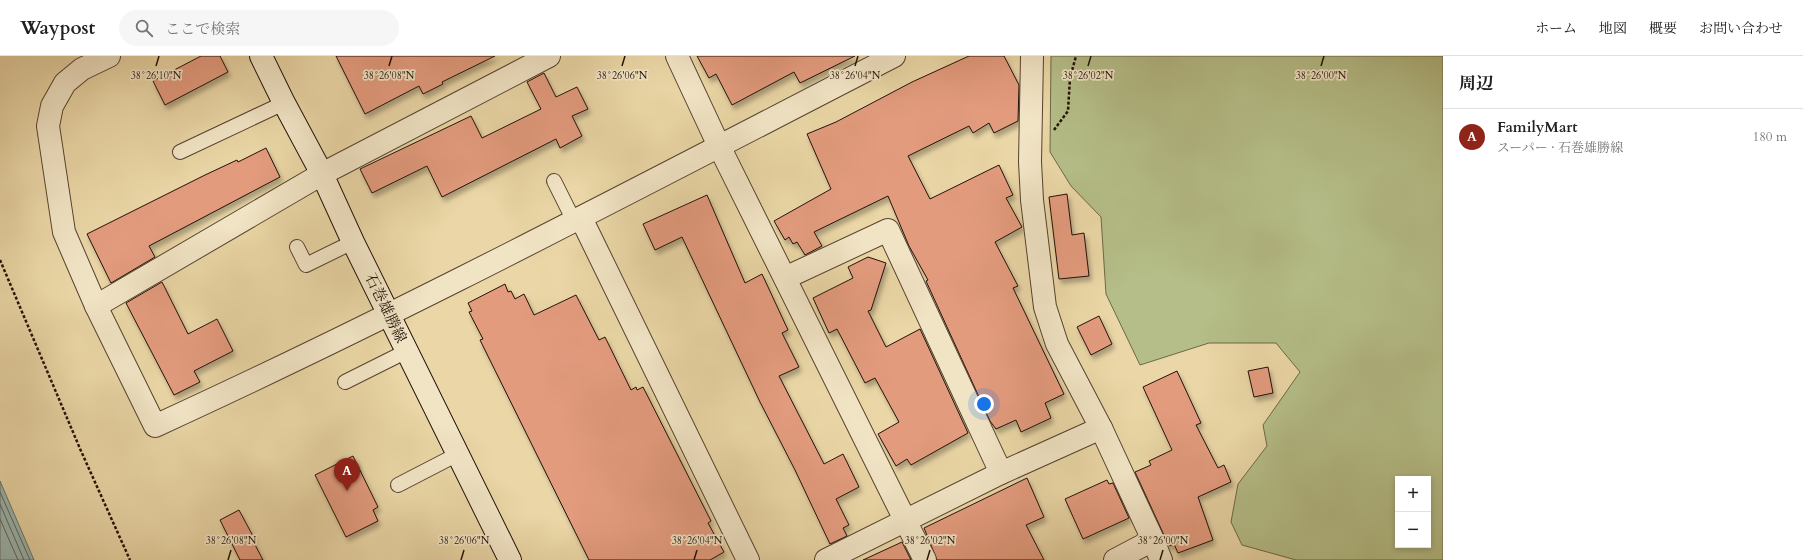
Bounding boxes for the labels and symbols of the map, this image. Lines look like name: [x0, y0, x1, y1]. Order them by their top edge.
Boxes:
text: 38°26'10"N: [131, 69, 182, 83]
text: 38°26'08"N: [364, 69, 415, 83]
text: 38°26'06"N: [597, 69, 648, 83]
text: 38°26'04"N: [830, 69, 881, 83]
text: 38°26'02"N: [1063, 69, 1114, 83]
text: 38°26'00"N: [1296, 69, 1347, 83]
street label: 石巻雄勝線: [361, 270, 411, 346]
your location: [974, 394, 994, 414]
pin: A: [334, 458, 360, 491]
text: 38°26'08"N: [206, 534, 257, 548]
text: 38°26'06"N: [439, 534, 490, 548]
text: 38°26'04"N: [672, 534, 723, 548]
text: 38°26'02"N: [905, 534, 956, 548]
text: 38°26'00"N: [1138, 534, 1189, 548]

